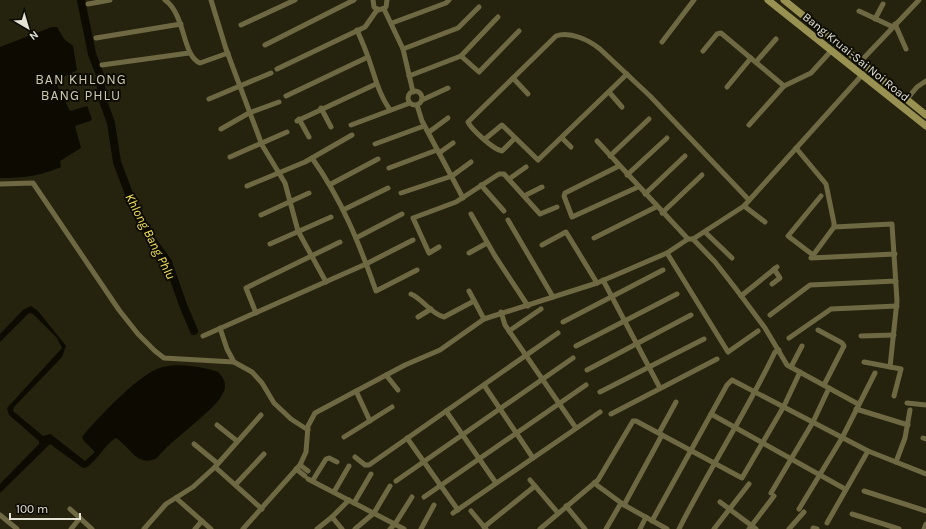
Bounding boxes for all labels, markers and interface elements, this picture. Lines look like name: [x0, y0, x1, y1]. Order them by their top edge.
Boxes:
north arrow: [8, 8, 48, 48]
street label: Bang Kruai-Sai Noi Road: [800, 10, 912, 104]
text: N: [27, 28, 41, 43]
district label: BAN KHLONG BANG PHLU: [35, 71, 127, 104]
water label: Khlong Bang Phlu: [122, 191, 179, 282]
scale bar: [10, 495, 80, 521]
text: 100 m: [16, 502, 48, 516]

